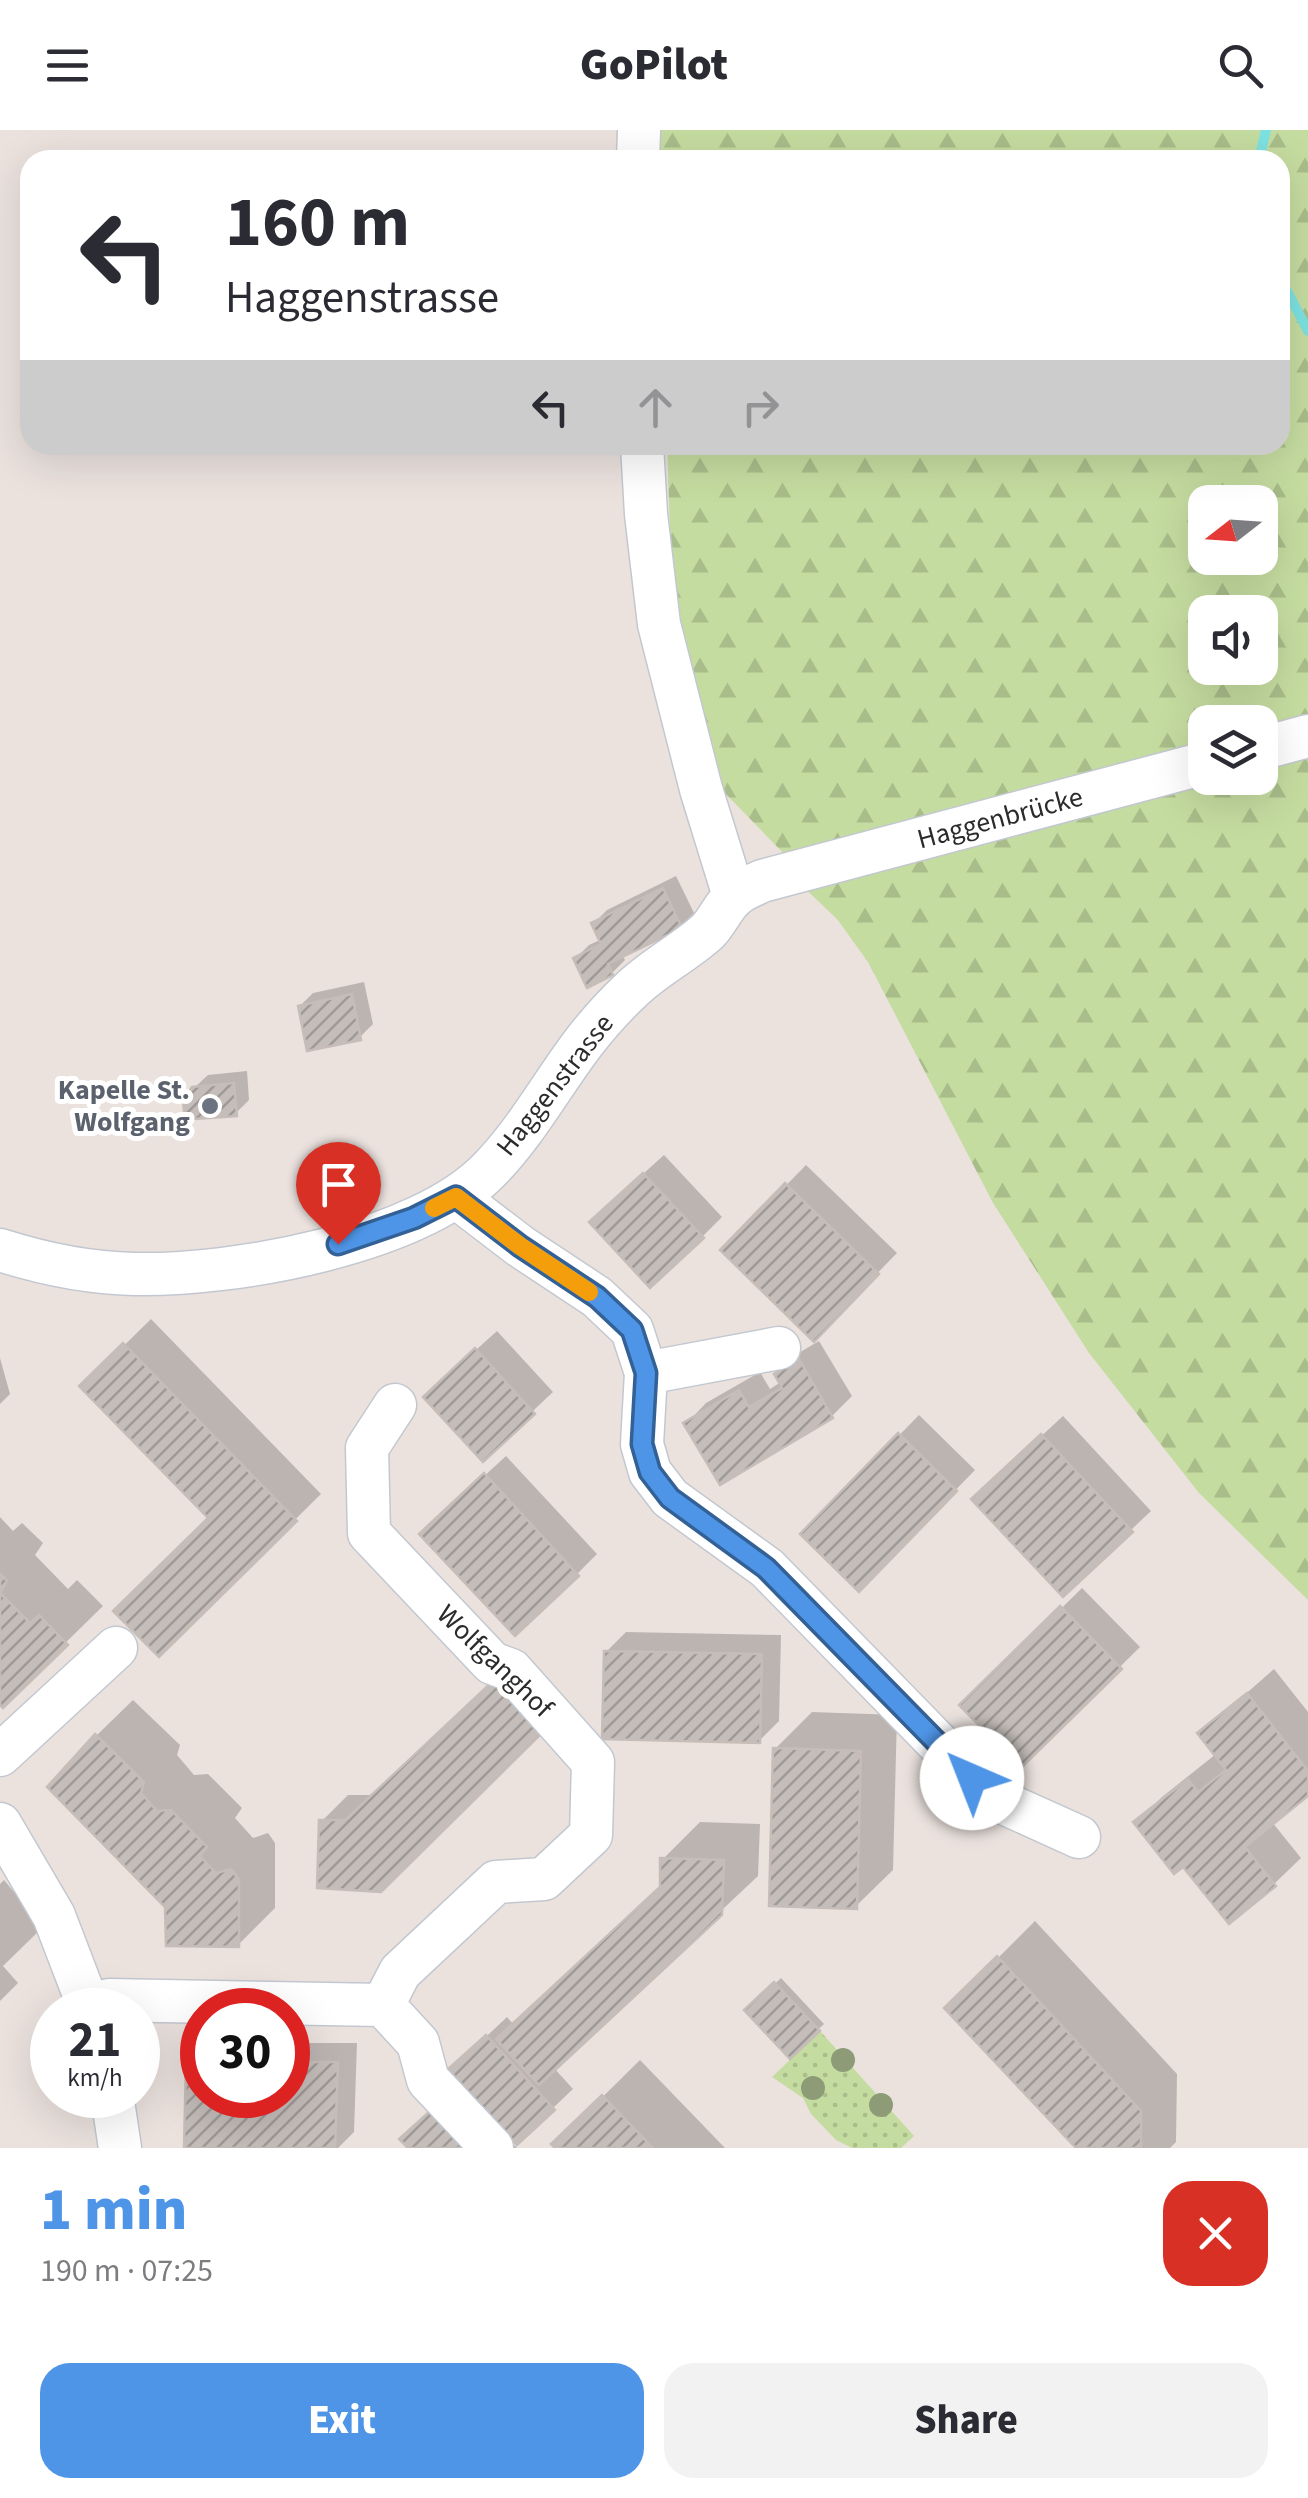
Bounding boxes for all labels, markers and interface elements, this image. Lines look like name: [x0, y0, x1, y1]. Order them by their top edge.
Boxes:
text: GoPilot: [580, 33, 728, 97]
icon: menu: [40, 38, 95, 93]
icon: search: [1213, 38, 1268, 93]
text: 160 m: [225, 173, 410, 273]
icon: left: [60, 190, 190, 320]
text: Haggenstrasse: [225, 266, 499, 330]
icon: left: [523, 380, 578, 435]
icon: ahead: [628, 380, 683, 435]
icon: right: [733, 380, 788, 435]
north arrow: [1188, 485, 1278, 575]
map controls: [1188, 485, 1278, 795]
button: sound: [1188, 595, 1278, 685]
button: layers: [1188, 705, 1278, 795]
street label: Haggenbrücke: [913, 777, 1087, 859]
street label: Haggenstrasse: [487, 1005, 623, 1165]
place label: Kapelle St. Wolfgang: [58, 1070, 190, 1142]
marker: Kapelle St. Wolfgang: [199, 1095, 221, 1117]
pin: [296, 1142, 381, 1245]
icon: arrive: [311, 1157, 366, 1212]
street label: Wolfganghof: [428, 1595, 563, 1727]
position arrow: [920, 1726, 1024, 1830]
speed limit sign: 30: [180, 1988, 310, 2118]
text: 21: [69, 2005, 121, 2076]
text: km/h: [67, 2060, 123, 2096]
text: 1 min: [40, 2168, 187, 2253]
button: close: [1163, 2181, 1268, 2286]
text: 190 m · 07:25: [40, 2248, 213, 2294]
button: Exit: [40, 2363, 644, 2478]
button: Share: [664, 2363, 1268, 2478]

